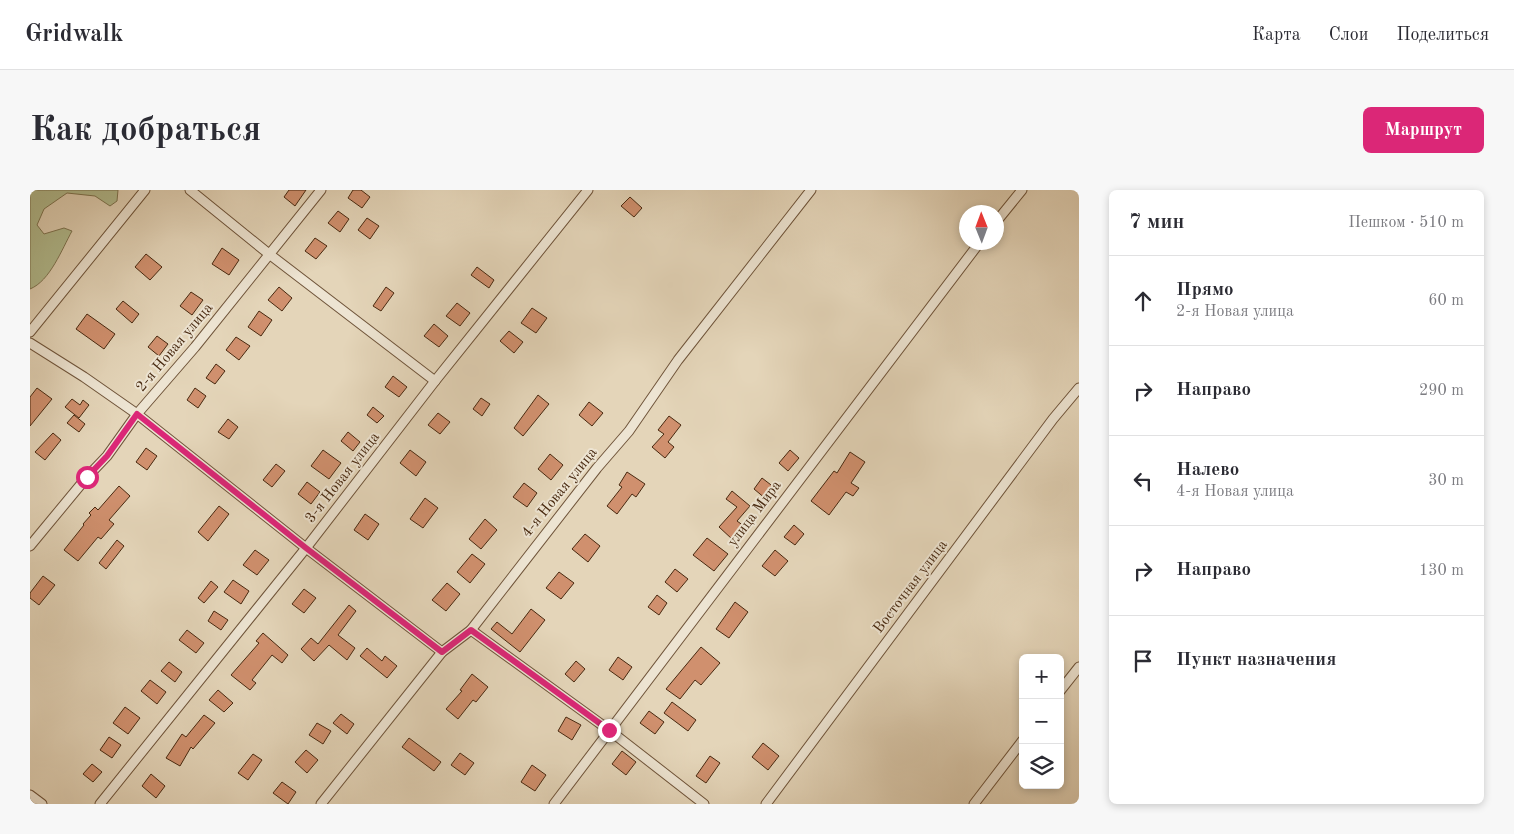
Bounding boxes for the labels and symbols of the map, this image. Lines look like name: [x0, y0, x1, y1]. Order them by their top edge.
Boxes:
north arrow: [959, 205, 1004, 250]
street label: 2-я Новая улица: [134, 300, 217, 395]
street label: 3-я Новая улица: [303, 429, 383, 526]
street label: 4-я Новая улица: [519, 445, 601, 541]
route start: [76, 466, 99, 489]
street label: улица Мира: [725, 478, 785, 550]
street label: Восточная улица: [871, 537, 951, 636]
route end: [598, 719, 621, 742]

